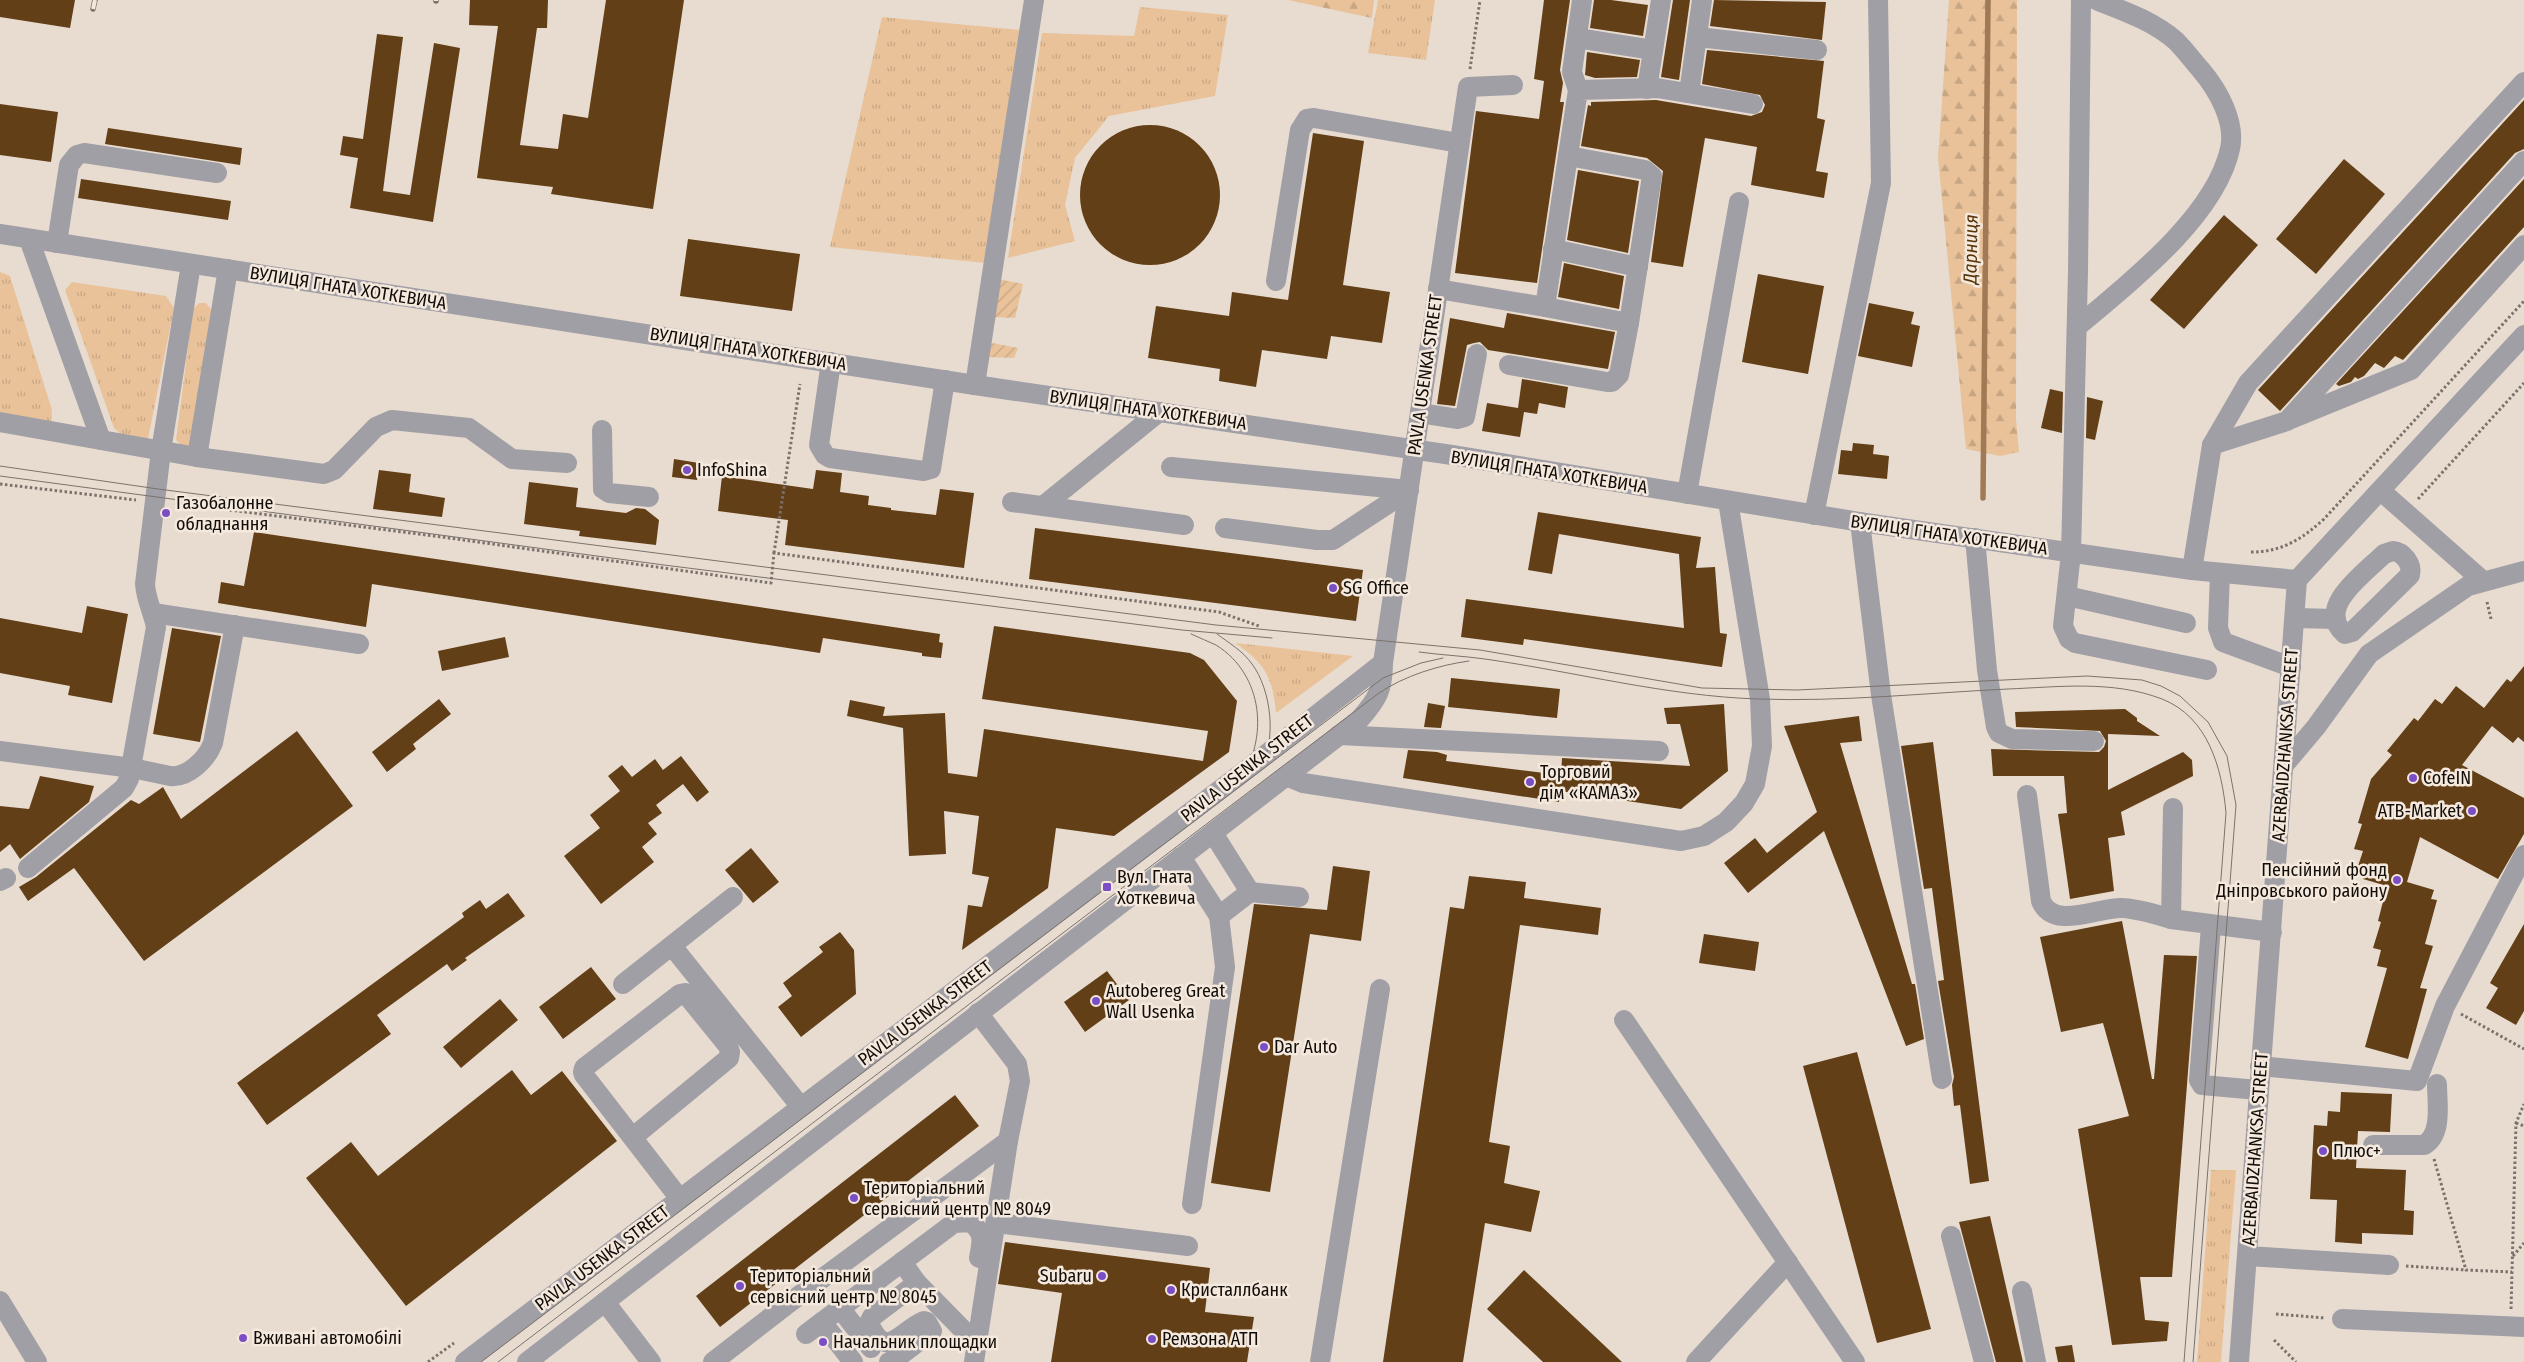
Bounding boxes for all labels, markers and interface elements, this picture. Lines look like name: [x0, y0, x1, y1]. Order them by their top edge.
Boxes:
water label: Дарниця: [1958, 214, 1983, 286]
street label: ВУЛИЦЯ ГНАТА ХОТКЕВИЧА: [248, 262, 448, 314]
street label: PAVLA USENKA STREET: [1403, 292, 1447, 457]
street label: ВУЛИЦЯ ГНАТА ХОТКЕВИЧА: [648, 323, 848, 375]
street label: ВУЛИЦЯ ГНАТА ХОТКЕВИЧА: [1048, 385, 1249, 435]
street label: ВУЛИЦЯ ГНАТА ХОТКЕВИЧА: [1449, 446, 1649, 498]
place label: InfoShina: [697, 459, 767, 481]
marker: InfoShina: [681, 464, 693, 476]
place label: Газобалонне обладнання: [176, 492, 274, 535]
marker: Газобалонне обладнання: [160, 507, 172, 519]
street label: ВУЛИЦЯ ГНАТА ХОТКЕВИЧА: [1849, 510, 2050, 560]
place label: SG Office: [1343, 577, 1409, 599]
marker: SG Office: [1327, 582, 1339, 594]
street label: AZERBAIDZHANKSA STREET: [2267, 647, 2303, 842]
street label: PAVLA USENKA STREET: [1176, 709, 1318, 827]
place label: Торговий дім «КАМАЗ»: [1540, 761, 1638, 804]
place label: CofeIN: [2423, 767, 2471, 789]
marker: CofeIN: [2407, 772, 2419, 784]
marker: Торговий дім «КАМАЗ»: [1524, 776, 1536, 788]
place label: ATB-Market: [2378, 800, 2462, 822]
marker: ATB-Market: [2466, 805, 2478, 817]
place label: Пенсійний фонд Дніпровського району: [2215, 859, 2387, 902]
place label: Вул. Гната Хоткевича: [1117, 866, 1196, 909]
marker: Пенсійний фонд Дніпровського району: [2391, 874, 2403, 886]
marker: Вул. Гната Хоткевича: [1101, 881, 1113, 893]
street label: PAVLA USENKA STREET: [854, 955, 997, 1071]
place label: Autobereg Great Wall Usenka: [1106, 980, 1225, 1023]
marker: Autobereg Great Wall Usenka: [1090, 995, 1102, 1007]
place label: Dar Auto: [1274, 1036, 1338, 1058]
marker: Dar Auto: [1258, 1041, 1270, 1053]
street label: AZERBAIDZHANKSA STREET: [2237, 1051, 2273, 1246]
place label: Плюс+: [2333, 1140, 2381, 1162]
marker: Плюс+: [2317, 1145, 2329, 1157]
place label: Територіальний сервісний центр № 8049: [864, 1177, 1051, 1220]
marker: Територіальний сервісний центр № 8049: [848, 1192, 860, 1204]
street label: PAVLA USENKA STREET: [531, 1200, 674, 1316]
place label: Територіальний сервісний центр № 8045: [750, 1265, 937, 1308]
place label: Subaru: [1040, 1265, 1092, 1287]
marker: Subaru: [1096, 1270, 1108, 1282]
place label: Кристаллбанк: [1181, 1279, 1288, 1301]
marker: Територіальний сервісний центр № 8045: [734, 1280, 746, 1292]
marker: Кристаллбанк: [1165, 1284, 1177, 1296]
place label: Вживані автомобілі: [253, 1327, 402, 1349]
place label: Ремзона АТП: [1162, 1328, 1259, 1350]
place label: Начальник площадки: [833, 1331, 997, 1353]
marker: Вживані автомобілі: [237, 1332, 249, 1344]
marker: Ремзона АТП: [1146, 1333, 1158, 1345]
marker: Начальник площадки: [817, 1336, 829, 1348]

